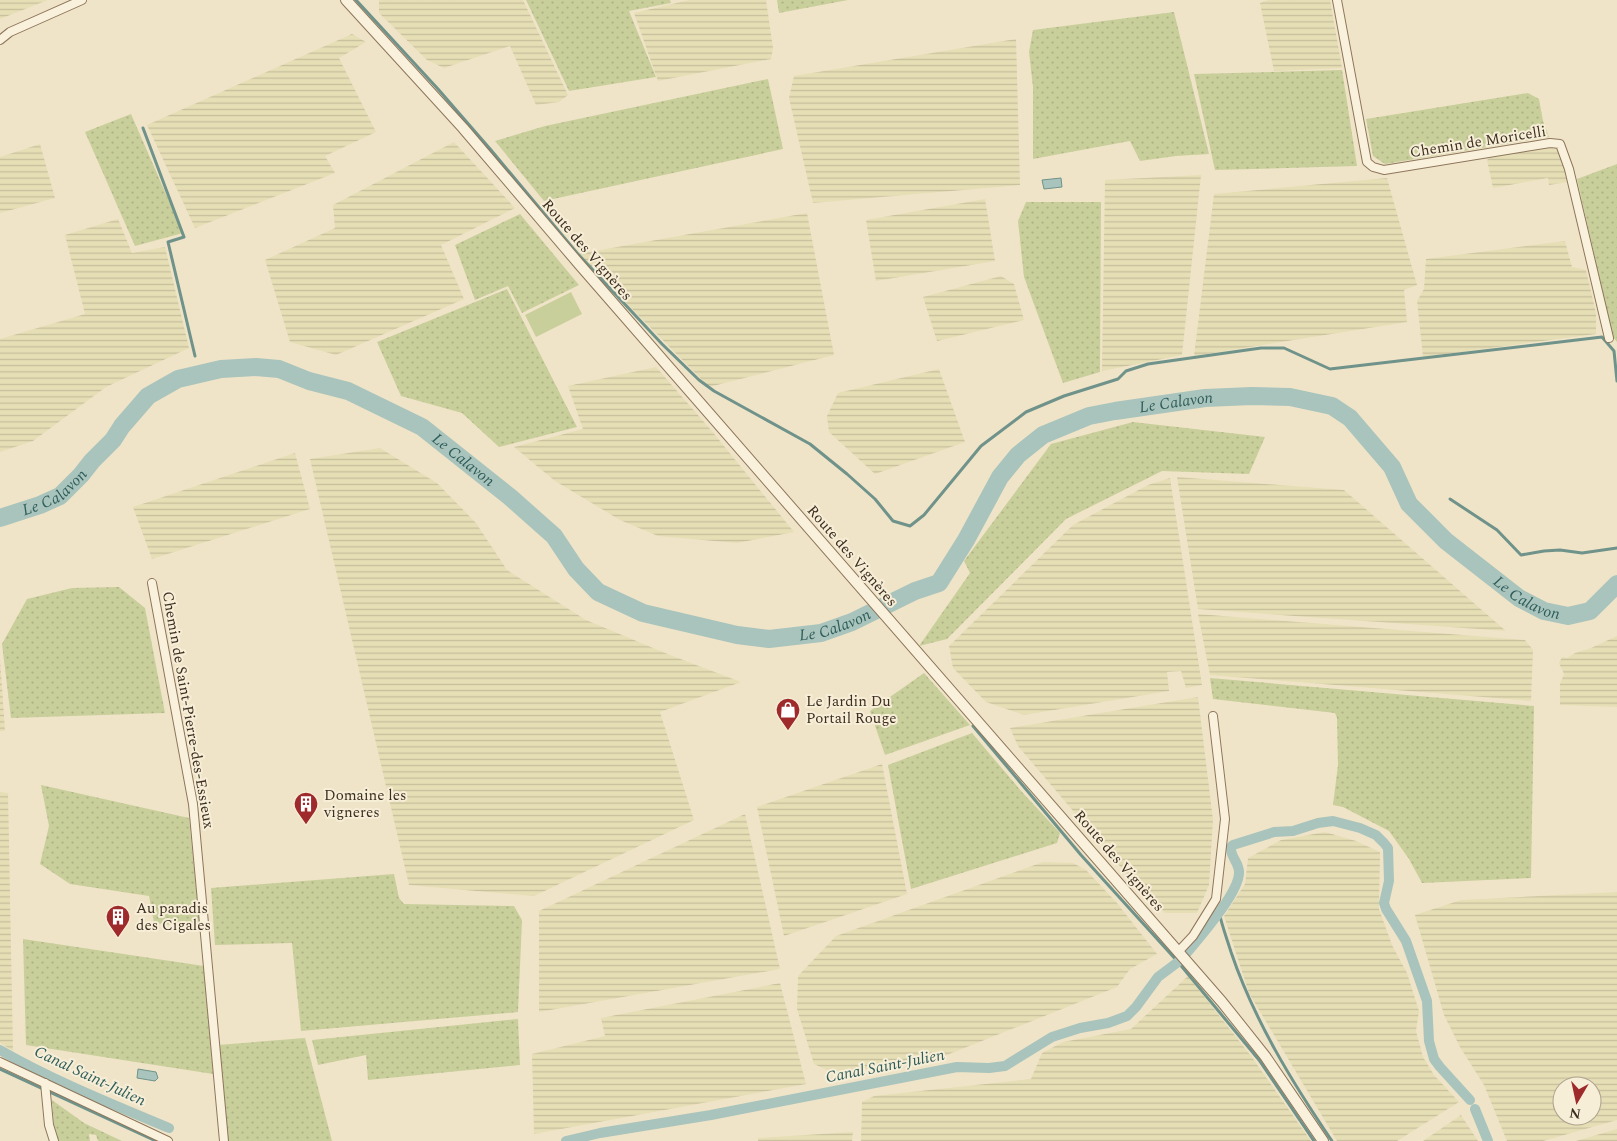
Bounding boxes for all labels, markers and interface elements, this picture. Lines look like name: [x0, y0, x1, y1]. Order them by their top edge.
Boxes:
street label: Chemin de Moricelli: [1408, 120, 1548, 164]
street label: Route des Vignères: [536, 194, 638, 306]
water label: Le Calavon: [1138, 386, 1214, 419]
water label: Le Calavon: [427, 427, 500, 493]
water label: Le Calavon: [19, 464, 94, 522]
street label: Route des Vignères: [801, 500, 903, 612]
water label: Le Calavon: [1488, 570, 1563, 626]
street label: Chemin de Saint-Pierre-des-Essieux: [156, 589, 220, 831]
water label: Le Calavon: [798, 602, 875, 647]
place label: Le Jardin Du Portail Rouge: [806, 690, 897, 730]
shop icon: Le Jardin Du Portail Rouge: [775, 697, 801, 731]
place label: Domaine les vigneres: [323, 784, 406, 824]
building icon: Domaine les vigneres: [293, 791, 319, 825]
street label: Route des Vignères: [1068, 805, 1170, 917]
place label: Au paradis des Cigales: [136, 897, 211, 937]
building icon: Au paradis des Cigales: [105, 904, 131, 938]
water label: Canal Saint-Julien: [30, 1040, 150, 1113]
water label: Canal Saint-Julien: [823, 1043, 947, 1089]
north arrow: [1552, 1076, 1602, 1126]
text: N: [1568, 1102, 1582, 1125]

